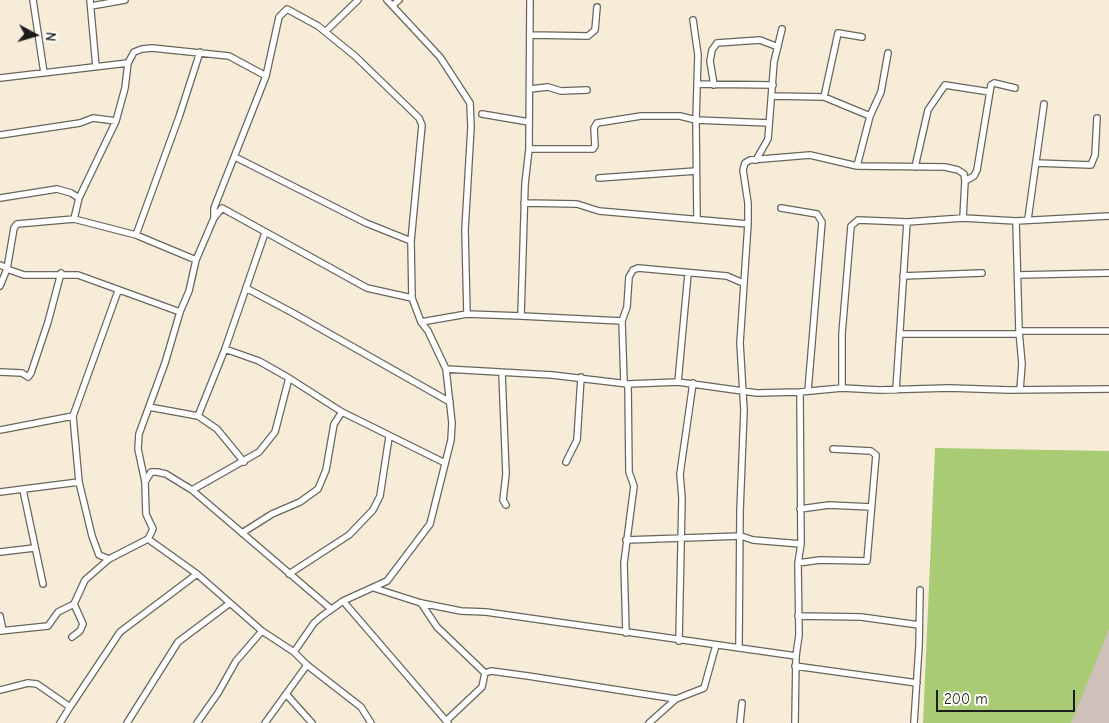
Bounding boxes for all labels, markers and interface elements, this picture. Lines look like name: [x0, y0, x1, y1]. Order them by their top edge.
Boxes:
north arrow: [10, 10, 60, 60]
text: N: [41, 31, 59, 42]
scale bar: [939, 680, 1078, 712]
text: 200 m: [944, 690, 988, 708]

